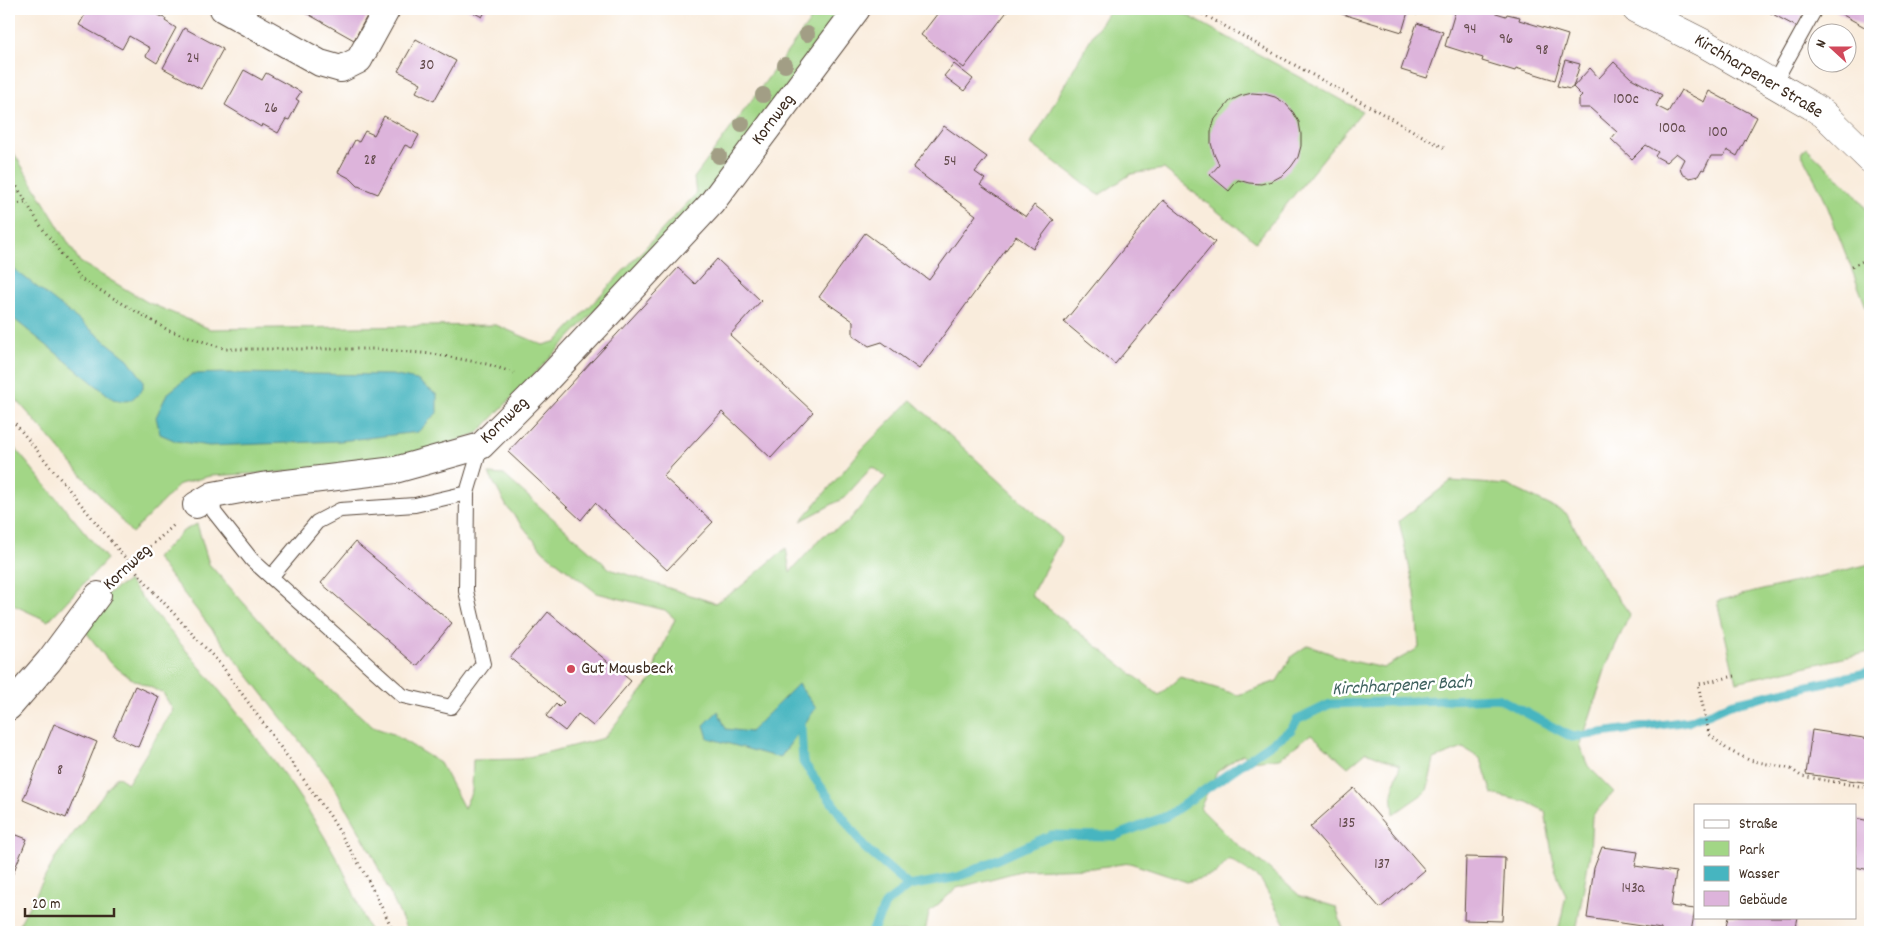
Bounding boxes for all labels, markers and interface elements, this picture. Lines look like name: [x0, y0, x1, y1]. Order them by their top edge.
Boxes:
house number: 94: [1463, 19, 1477, 41]
north arrow: [1806, 22, 1856, 72]
house number: 96: [1499, 29, 1513, 51]
street label: Kirchharpener Straße: [1689, 29, 1827, 125]
text: N: [1811, 37, 1832, 51]
house number: 98: [1536, 40, 1548, 62]
house number: 24: [187, 48, 199, 70]
house number: 30: [420, 55, 434, 77]
street label: Kornweg: [746, 89, 802, 151]
house number: 100c: [1613, 89, 1639, 111]
house number: 26: [264, 98, 278, 120]
house number: 100a: [1659, 118, 1686, 140]
house number: 100: [1708, 122, 1728, 144]
house number: 28: [364, 150, 376, 172]
house number: 54: [943, 151, 957, 173]
street label: Kornweg: [475, 392, 535, 450]
street label: Kornweg: [98, 539, 158, 597]
place label: Gut Mausbeck: [581, 657, 673, 682]
marker: Gut Mausbeck: [565, 663, 577, 675]
water label: Kirchharpener Bach: [1331, 670, 1474, 704]
house number: 8: [57, 760, 63, 782]
legend: [1694, 804, 1856, 918]
house number: 135: [1339, 813, 1355, 835]
text: Straße: [1739, 814, 1778, 836]
text: Park: [1739, 840, 1765, 862]
house number: 137: [1374, 854, 1390, 876]
text: Wasser: [1739, 864, 1780, 886]
house number: 143a: [1621, 878, 1646, 900]
scale bar: [25, 886, 114, 918]
text: Gebäude: [1739, 890, 1788, 912]
text: 20 m: [32, 894, 60, 916]

